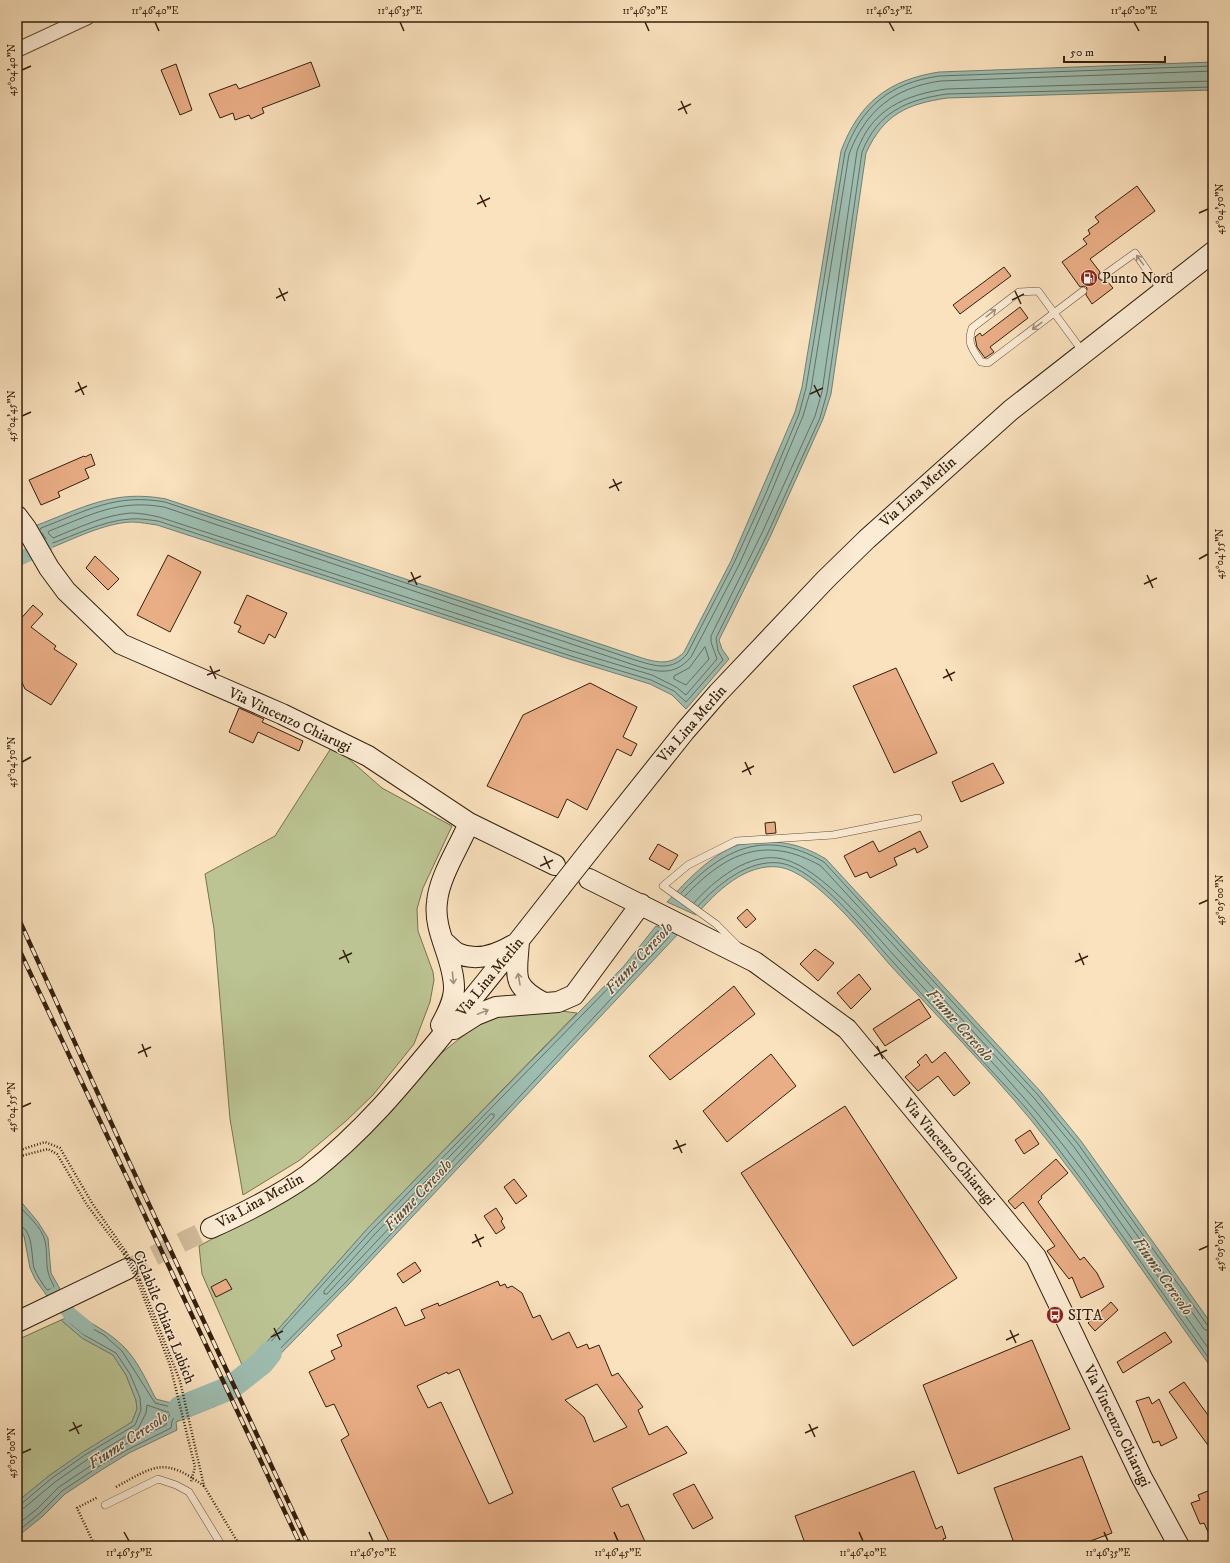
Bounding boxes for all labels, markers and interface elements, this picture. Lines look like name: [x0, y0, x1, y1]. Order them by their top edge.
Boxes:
text: 11°46'40"E: [131, 5, 179, 17]
text: 11°46'35"E: [378, 5, 422, 17]
text: 11°46'30"E: [622, 5, 668, 17]
text: 11°46'25"E: [866, 5, 912, 17]
text: 11°46'20"E: [1111, 5, 1157, 17]
scale bar: [1064, 38, 1165, 64]
text: 45°04'40"N: [6, 44, 18, 96]
text: 50 m: [1070, 45, 1094, 60]
text: 45°04'50"N: [1214, 183, 1226, 235]
one-way arrow: [1135, 255, 1144, 266]
fuel station icon: Punto Nord: [1079, 268, 1099, 288]
place label: Punto Nord: [1102, 269, 1174, 288]
one-way arrow: [985, 309, 996, 318]
one-way arrow: [1032, 322, 1043, 330]
text: 45°04'45"N: [6, 390, 18, 442]
street label: Via Lina Merlin: [875, 453, 960, 532]
text: 45°04'55"N: [1214, 529, 1226, 579]
street label: Via Lina Merlin: [653, 681, 731, 767]
street label: Via Vincenzo Chiarugi: [225, 683, 355, 757]
text: 45°04'50"N: [6, 736, 18, 788]
text: 45°05'00"N: [1214, 875, 1226, 925]
water label: Fiume Ceresolo: [600, 918, 678, 998]
street label: Via Lina Merlin: [452, 933, 528, 1021]
one-way arrow: [449, 971, 457, 984]
one-way arrow: [515, 972, 523, 985]
water label: Fiume Ceresolo: [922, 984, 998, 1066]
one-way arrow: [476, 1008, 488, 1015]
text: 45°04'55"N: [6, 1082, 18, 1132]
street label: Via Vincenzo Chiarugi: [898, 1094, 999, 1209]
water label: Fiume Ceresolo: [379, 1155, 457, 1235]
street label: Via Lina Merlin: [212, 1169, 307, 1233]
text: 45°05'05"N: [1214, 1221, 1226, 1271]
water label: Fiume Ceresolo: [1129, 1233, 1197, 1319]
street label: Ciclabile Chiara Lubich: [129, 1247, 200, 1387]
bus stop icon: SITA: [1045, 1305, 1065, 1325]
place label: SITA: [1068, 1306, 1103, 1325]
street label: Via Vincenzo Chiarugi: [1079, 1361, 1155, 1490]
water label: Fiume Ceresolo: [84, 1407, 172, 1473]
text: 45°05'00"N: [6, 1428, 18, 1478]
text: 11°46'55"E: [106, 1547, 152, 1559]
text: 11°46'50"E: [350, 1547, 396, 1559]
text: 11°46'45"E: [595, 1547, 641, 1559]
text: 11°46'40"E: [839, 1547, 887, 1559]
text: 11°46'35"E: [1086, 1547, 1130, 1559]

